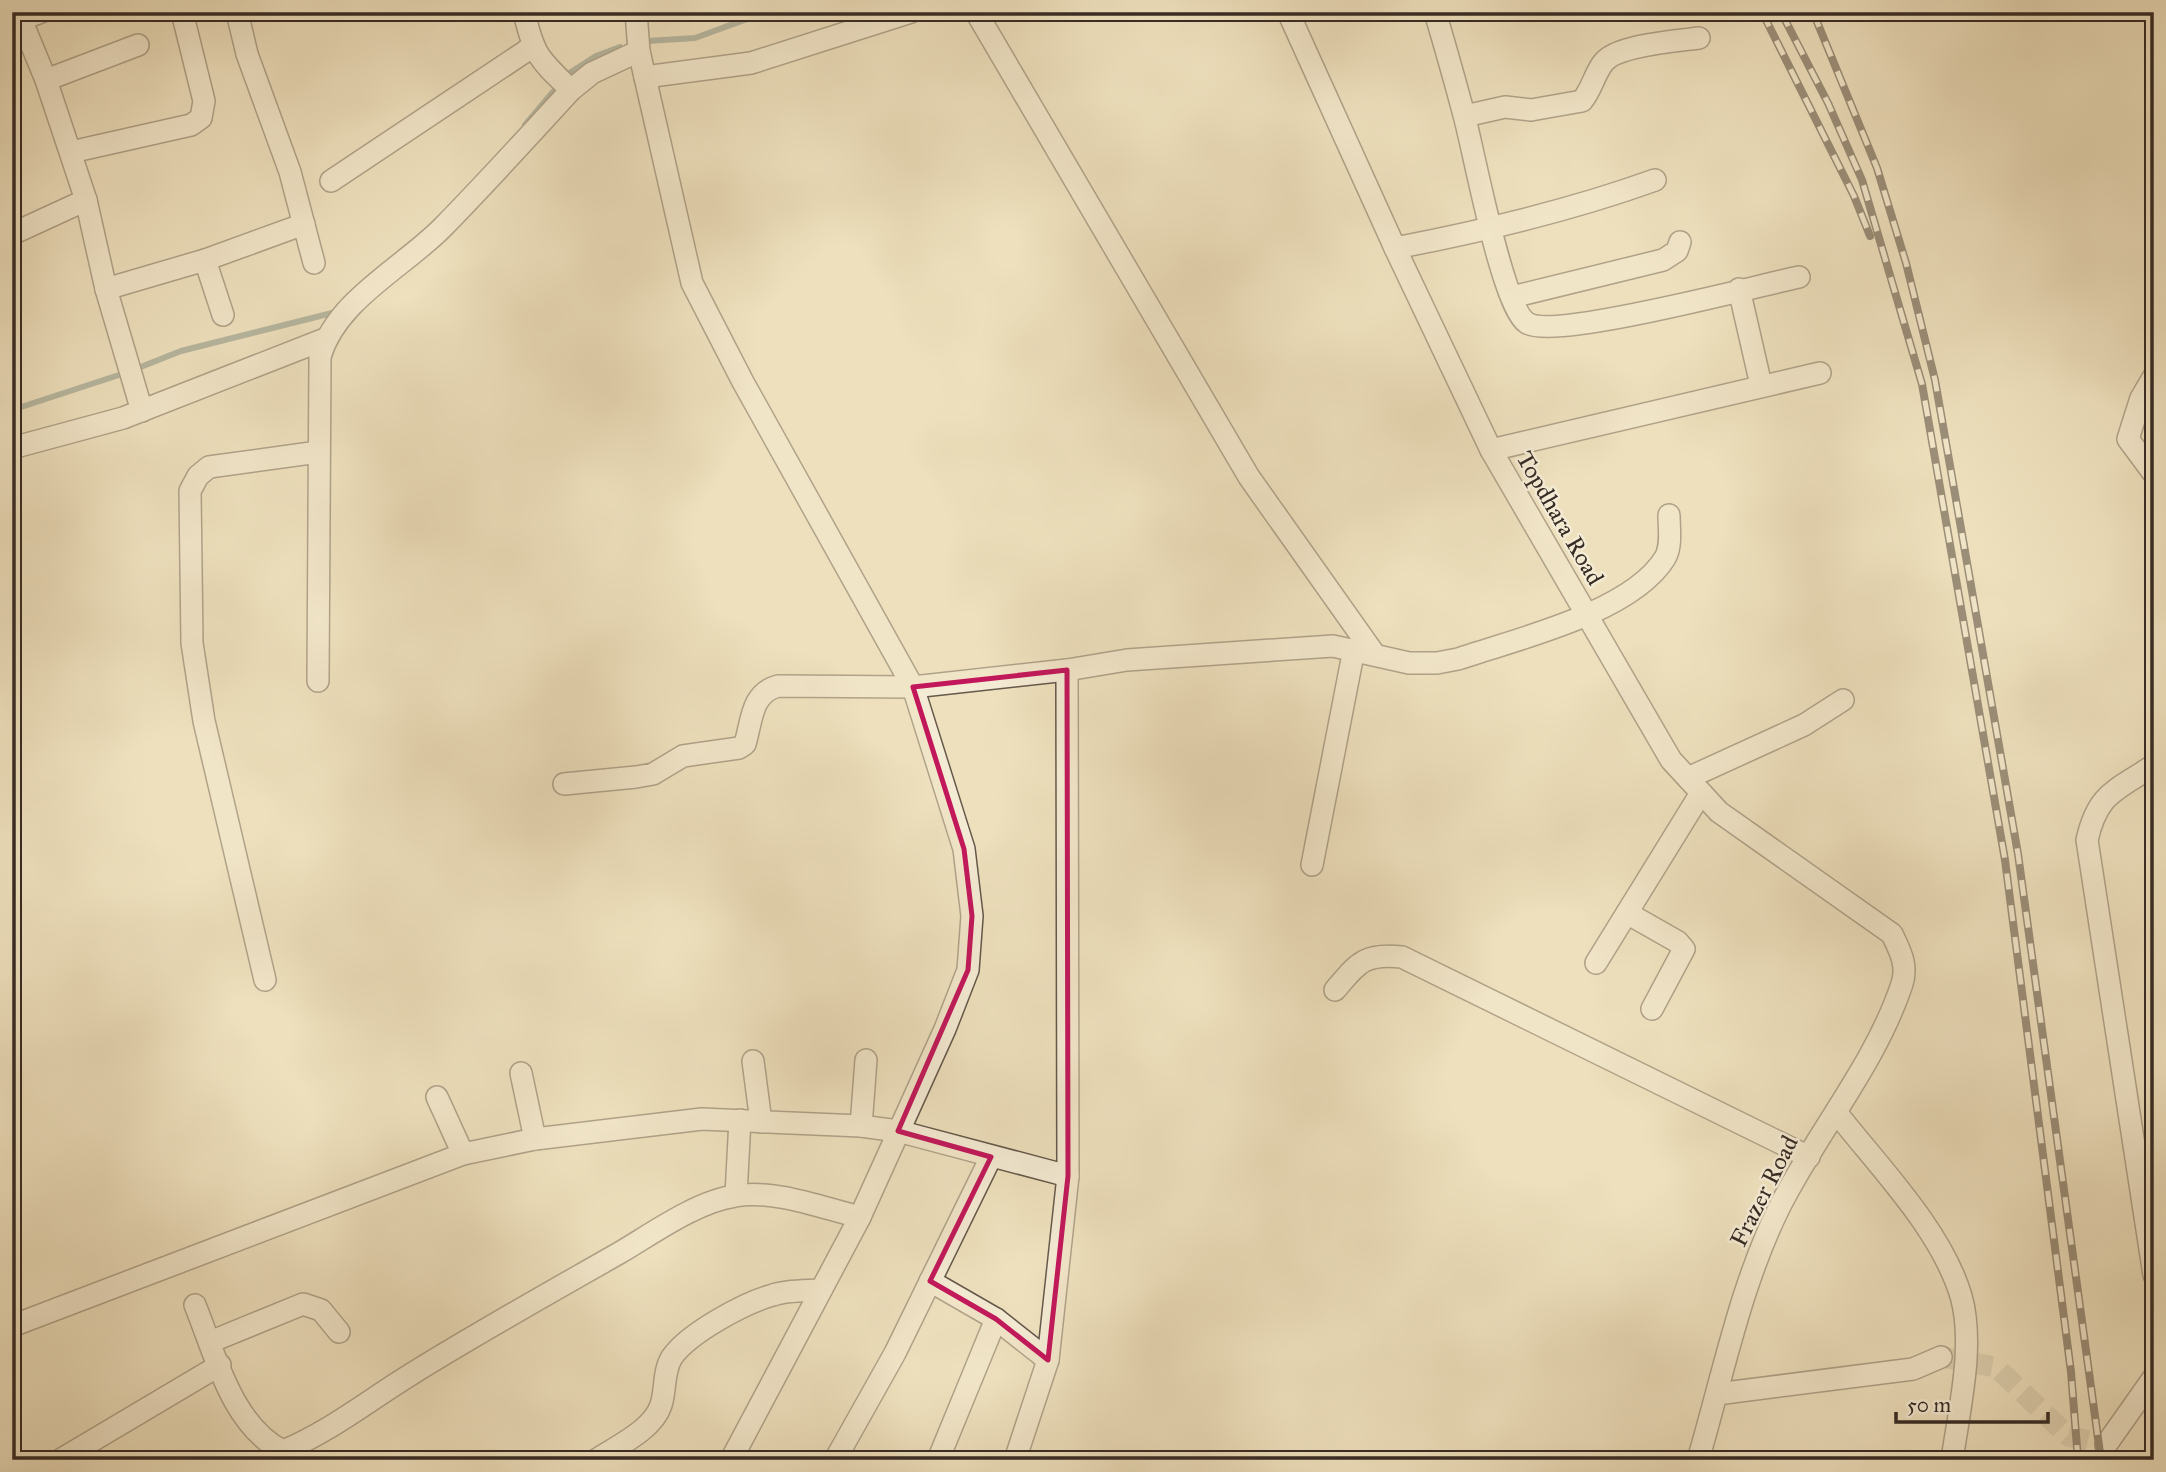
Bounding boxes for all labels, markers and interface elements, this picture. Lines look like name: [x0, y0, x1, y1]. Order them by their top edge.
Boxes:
street label: Topdhara Road: [1510, 446, 1610, 590]
street label: Frazer Road: [1723, 1130, 1805, 1252]
scale bar: [1896, 1381, 2049, 1425]
text: 50 m: [1907, 1392, 1952, 1418]

